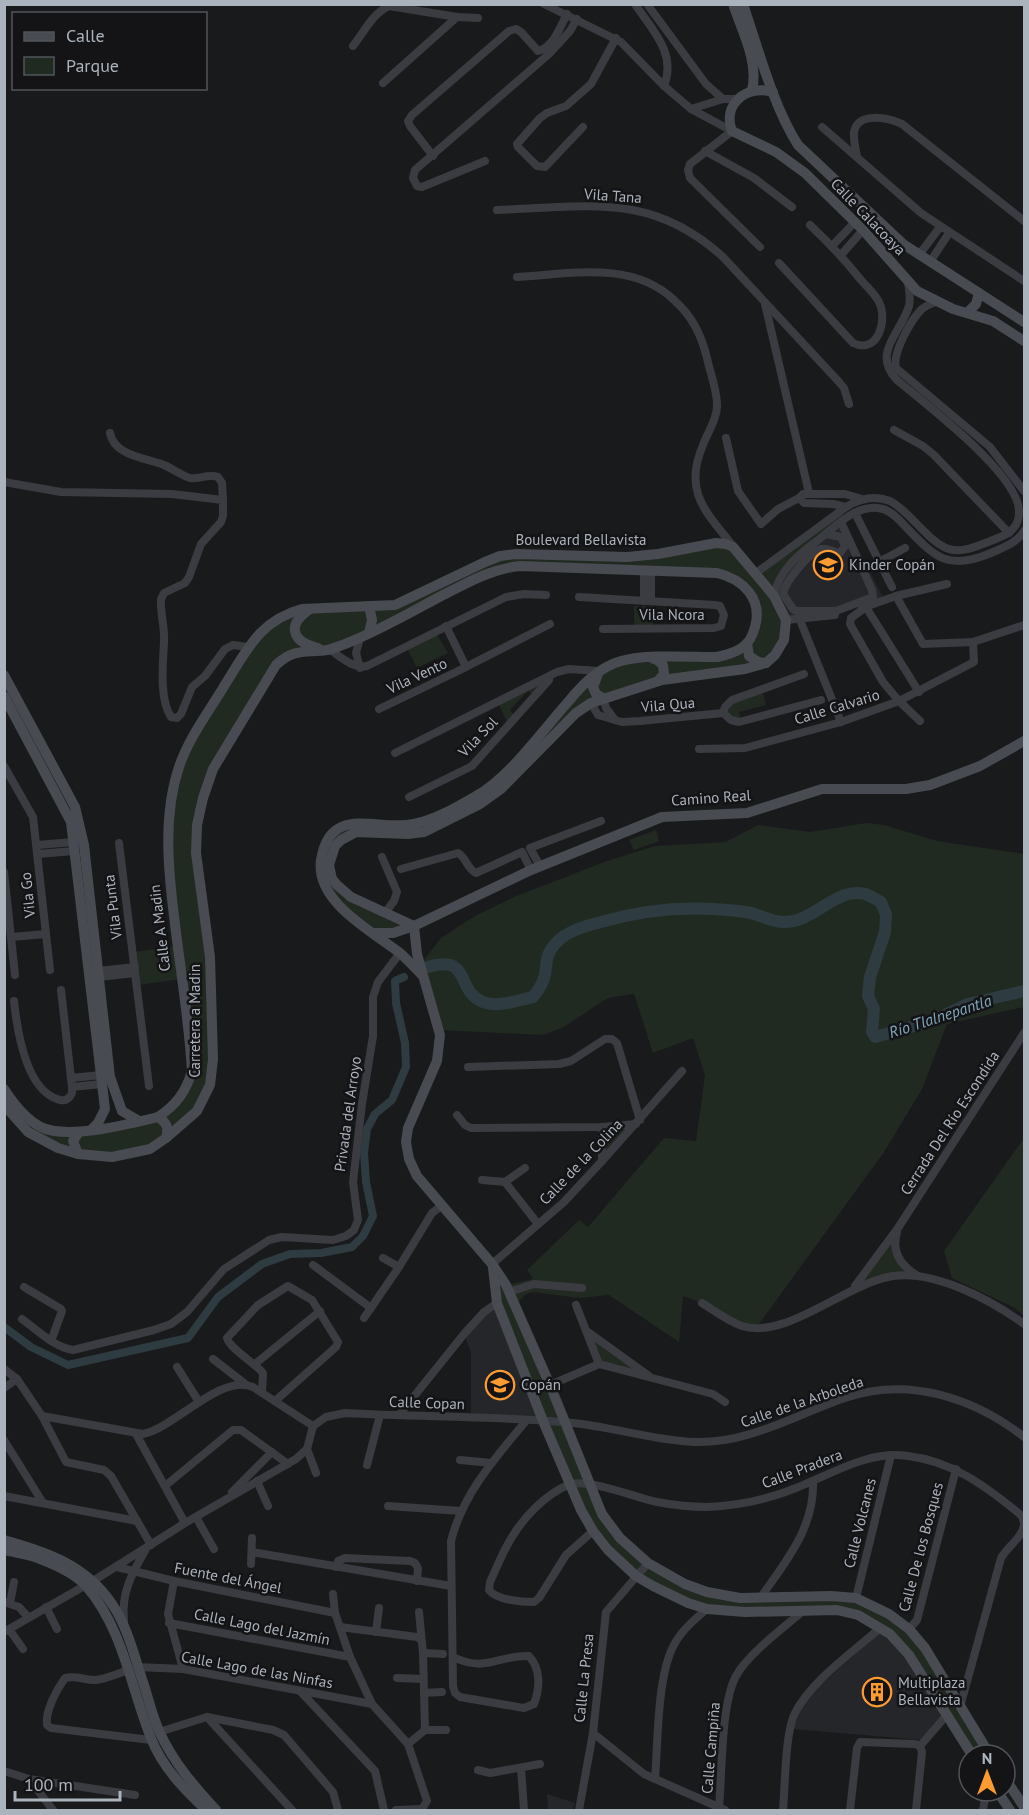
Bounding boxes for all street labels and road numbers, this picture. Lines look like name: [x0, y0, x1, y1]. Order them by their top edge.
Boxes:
street label: Calle Calacoaya: [827, 174, 910, 259]
street label: Vila Tana: [583, 184, 643, 207]
street label: Boulevard Bellavista: [515, 530, 647, 549]
street label: Vila Ncora: [638, 605, 705, 624]
street label: Vila Vento: [383, 653, 450, 698]
street label: Calle Calvario: [792, 685, 882, 728]
street label: Vila Qua: [639, 693, 696, 716]
street label: Vila Sol: [453, 712, 502, 762]
street label: Camino Real: [670, 785, 752, 810]
street label: Vila Go: [16, 871, 39, 920]
street label: Vila Punta: [99, 874, 126, 941]
street label: Calle A Madin: [145, 884, 174, 973]
street label: Carretera a Madin: [185, 964, 204, 1078]
street label: Cerrada Del Río Escondida: [896, 1047, 1003, 1198]
street label: Privada del Arroyo: [330, 1055, 365, 1173]
street label: Calle de la Colina: [535, 1115, 626, 1208]
street label: Calle de la Arboleda: [738, 1372, 866, 1431]
street label: Calle Copan: [389, 1392, 465, 1413]
street label: Calle Pradera: [759, 1444, 845, 1493]
street label: Calle Volcanes: [839, 1476, 880, 1570]
street label: Calle De los Bosques: [894, 1480, 947, 1614]
street label: Fuente del Ángel: [173, 1558, 284, 1597]
street label: Calle Lago del Jazmín: [192, 1604, 332, 1649]
street label: Calle La Presa: [569, 1633, 598, 1723]
street label: Calle Lago de las Ninfas: [180, 1647, 334, 1692]
street label: Calle Campiña: [697, 1701, 724, 1795]

